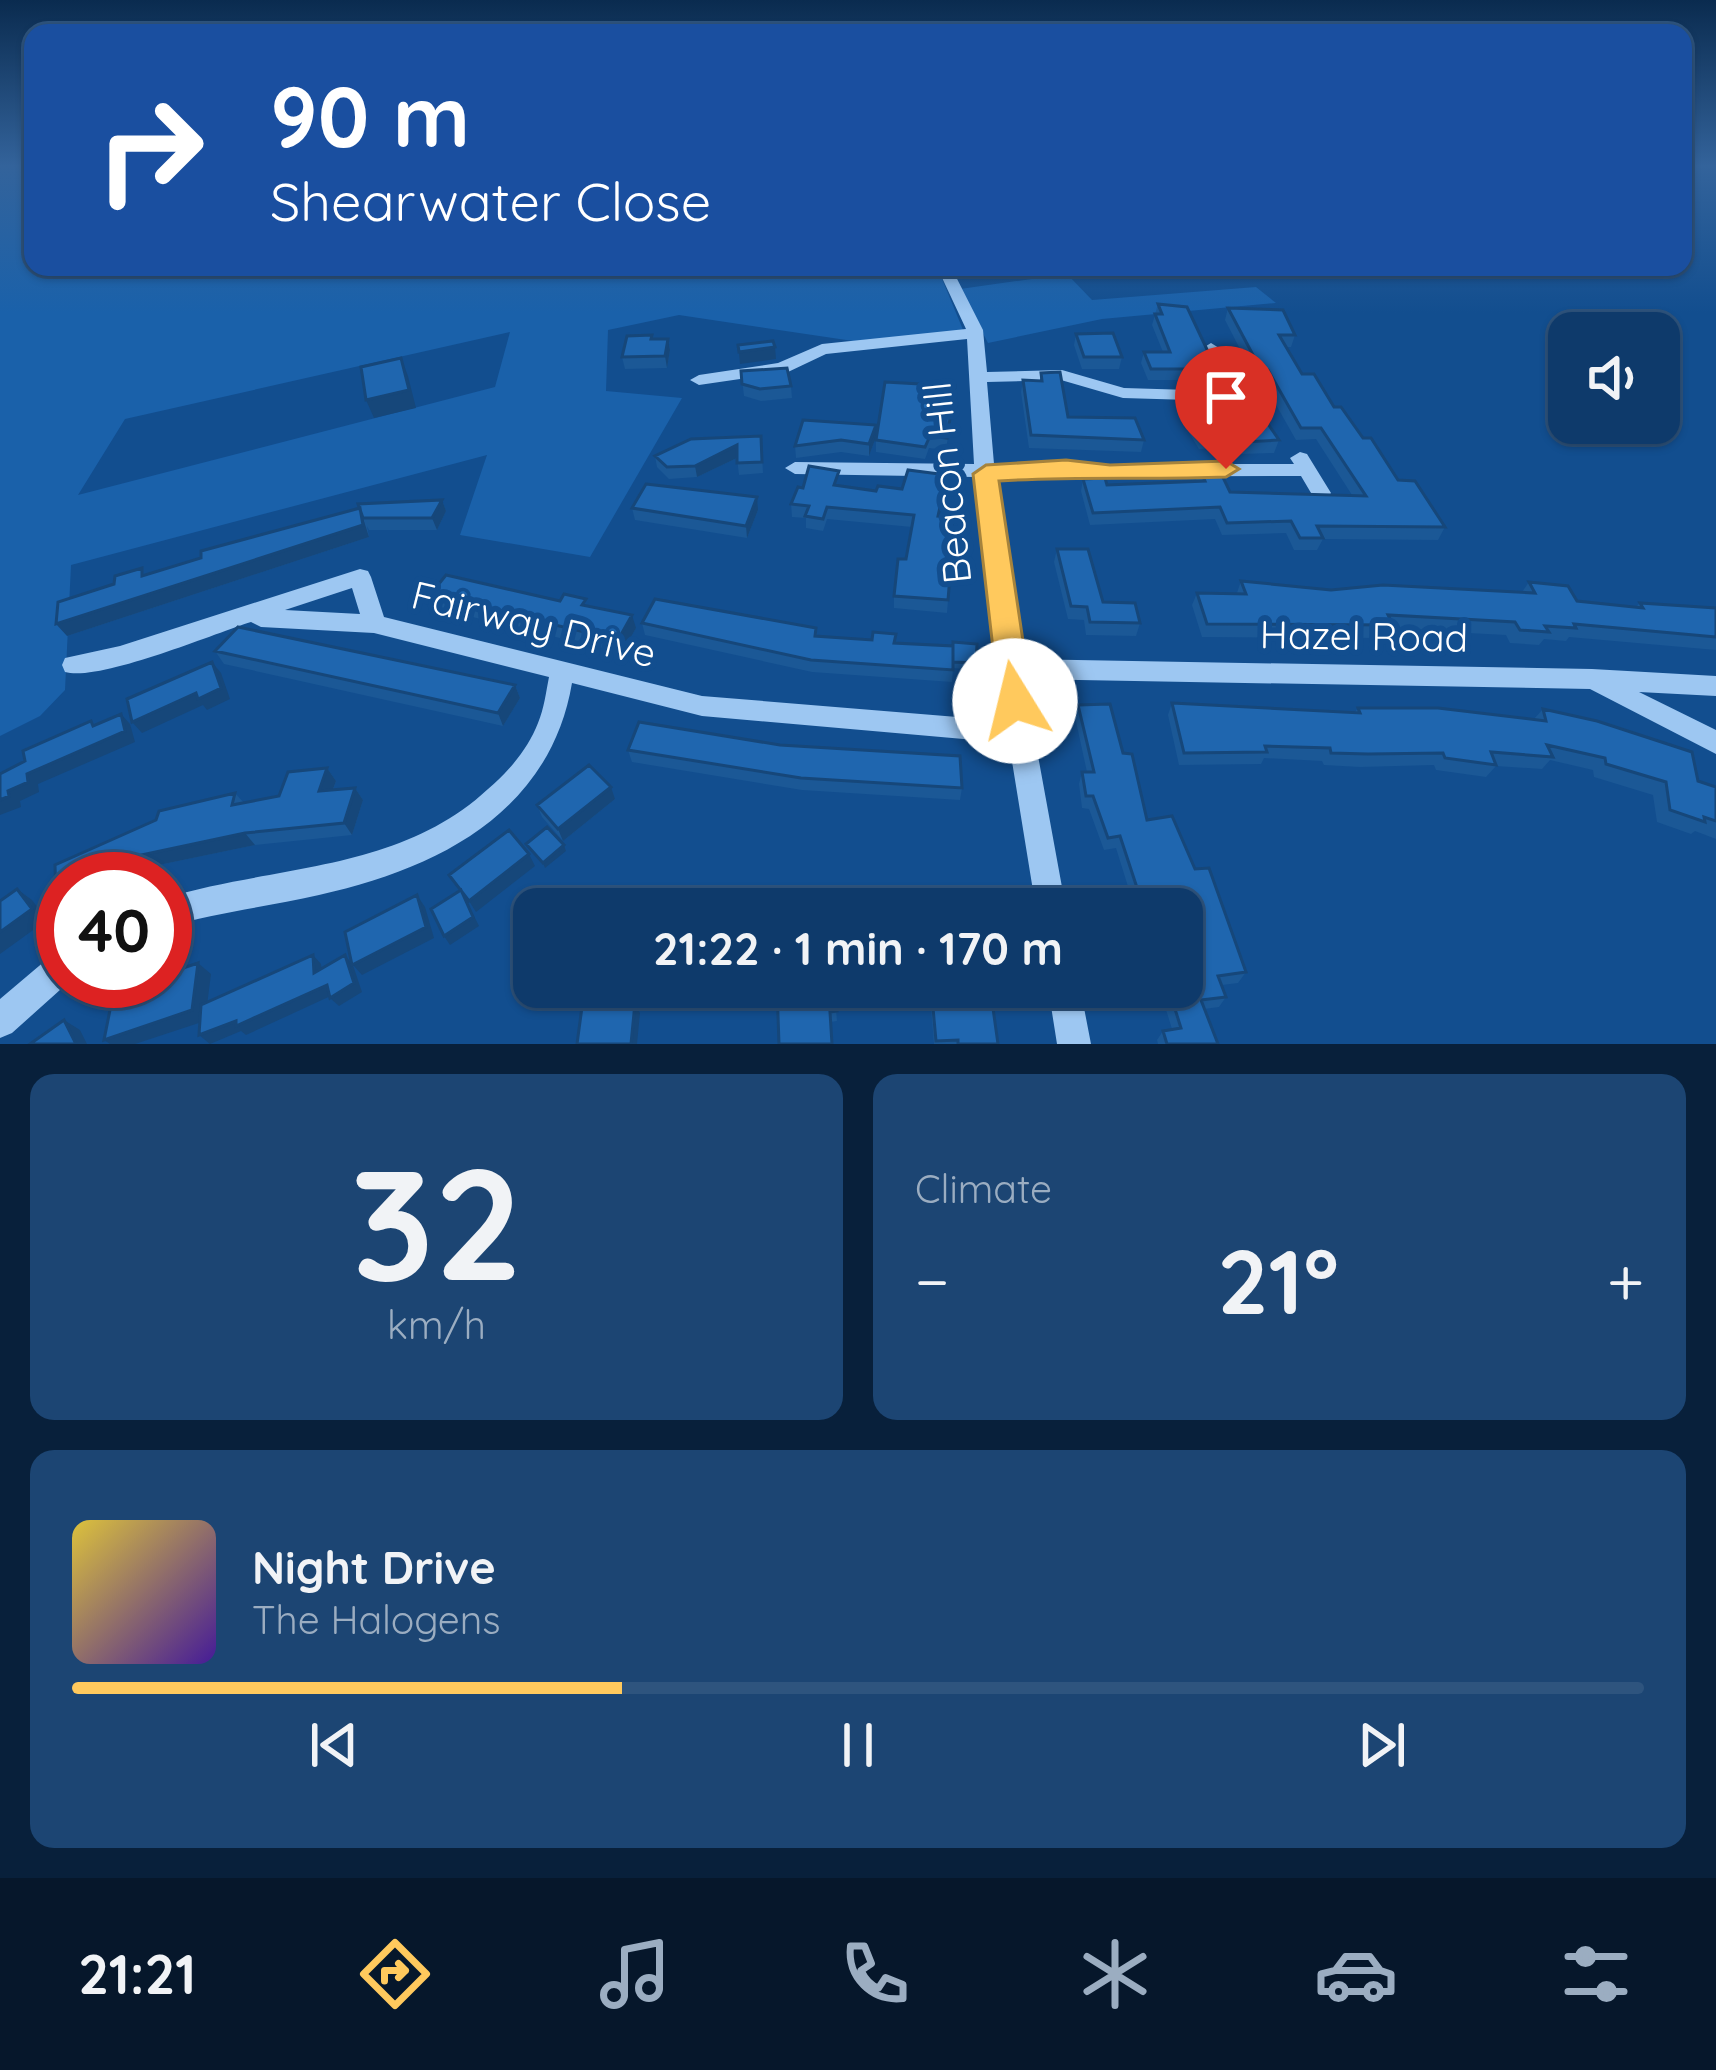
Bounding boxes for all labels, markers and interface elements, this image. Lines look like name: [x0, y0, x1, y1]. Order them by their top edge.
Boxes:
text: 90 m: [270, 63, 470, 168]
icon: right: [72, 72, 228, 228]
text: Shearwater Close: [270, 167, 711, 235]
map controls: [1548, 312, 1680, 444]
button: sound: [1548, 312, 1680, 444]
pin: [1175, 346, 1277, 469]
icon: arrive: [1193, 364, 1259, 430]
street label: Beacon Hill: [912, 380, 981, 586]
street label: Fairway Drive: [407, 569, 661, 678]
street label: Hazel Road: [1259, 609, 1469, 662]
position arrow: [952, 638, 1078, 764]
speed limit sign: 40: [36, 852, 192, 1008]
text: 21:22 · 1 min · 170 m: [653, 920, 1063, 976]
text: 32: [350, 1124, 523, 1319]
text: Climate: [915, 1164, 1052, 1213]
text: 21°: [1217, 1224, 1339, 1337]
text: −: [915, 1239, 949, 1322]
text: +: [1607, 1239, 1644, 1322]
text: km/h: [387, 1300, 486, 1349]
text: Night Drive: [252, 1539, 496, 1595]
text: The Halogens: [252, 1595, 501, 1644]
icon: previous: [301, 1712, 367, 1778]
icon: pause: [825, 1712, 891, 1778]
icon: next: [1349, 1712, 1415, 1778]
icon: directions: [353, 1932, 437, 2016]
icon: music: [593, 1932, 677, 2016]
icon: phone: [833, 1932, 917, 2016]
icon: climate: [1073, 1932, 1157, 2016]
icon: car: [1314, 1932, 1398, 2016]
icon: filters: [1554, 1932, 1638, 2016]
text: 21:21: [78, 1940, 196, 2008]

